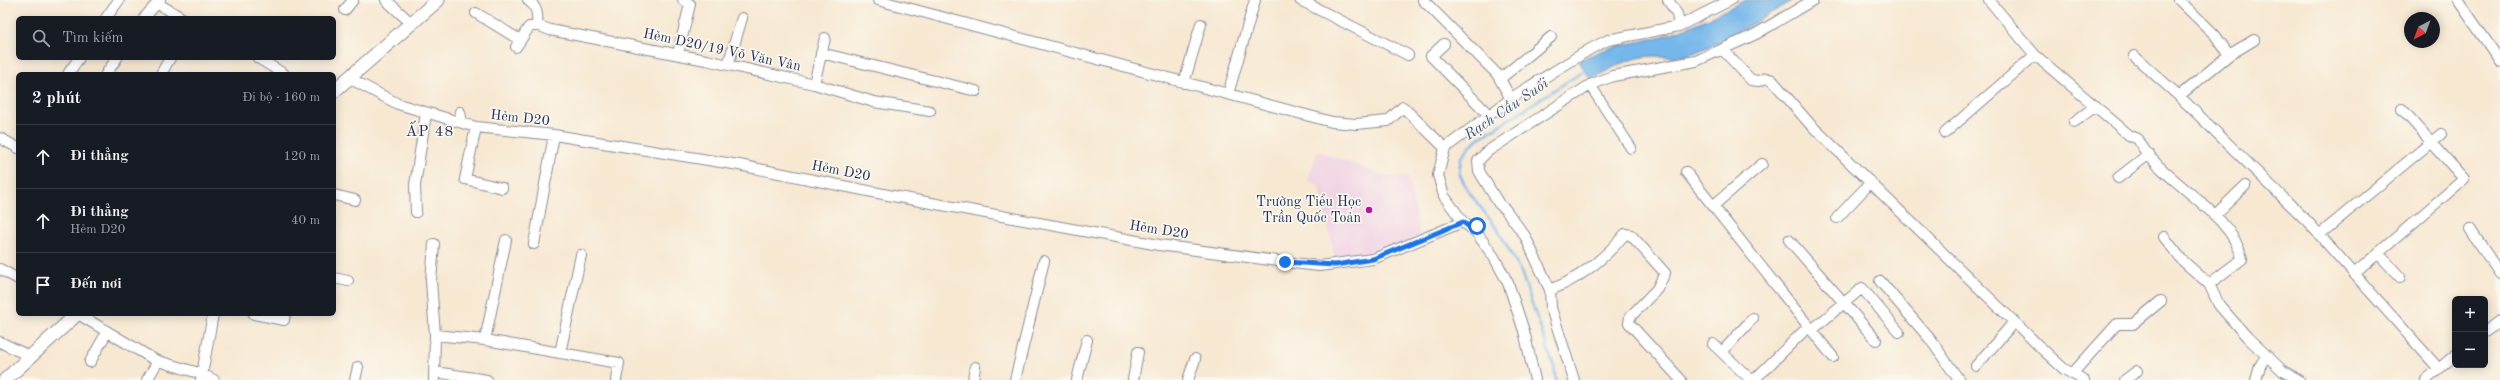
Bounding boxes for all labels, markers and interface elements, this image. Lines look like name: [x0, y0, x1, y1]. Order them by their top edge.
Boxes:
north arrow: [2404, 12, 2440, 48]
search box: [16, 16, 336, 60]
street label: Hẻm D20/19 Võ Văn Vân: [642, 26, 802, 74]
icon: search: [30, 27, 52, 49]
text: Tìm kiếm: [62, 31, 124, 46]
water label: Rạch Cầu Suối: [1460, 75, 1552, 144]
text: 2 phút: [32, 90, 81, 107]
text: Đi bộ · 160 m: [242, 91, 320, 104]
street label: Hẻm D20: [490, 108, 550, 128]
district label: ẤP 48: [406, 120, 454, 140]
icon: ahead: [32, 146, 54, 168]
text: Đi thẳng: [70, 149, 129, 164]
text: 120 m: [283, 150, 320, 163]
street label: Hẻm D20: [810, 158, 872, 184]
place label: Trường Tiểu Học Trần Quốc Toản: [1256, 193, 1361, 225]
text: Đi thẳng: [70, 205, 129, 220]
marker: Trường Tiểu Học Trần Quốc Toản: [1364, 205, 1374, 215]
icon: ahead: [32, 210, 54, 232]
text: 40 m: [291, 214, 320, 227]
route start: [1468, 217, 1486, 235]
street label: Hẻm D20: [1128, 218, 1190, 242]
text: Hẻm D20: [70, 223, 125, 236]
route end: [1276, 253, 1294, 271]
icon: arrive: [32, 274, 54, 296]
text: Đến nơi: [70, 277, 122, 292]
map controls: [2452, 296, 2488, 368]
button: +: [2452, 296, 2488, 332]
button: −: [2452, 332, 2488, 368]

